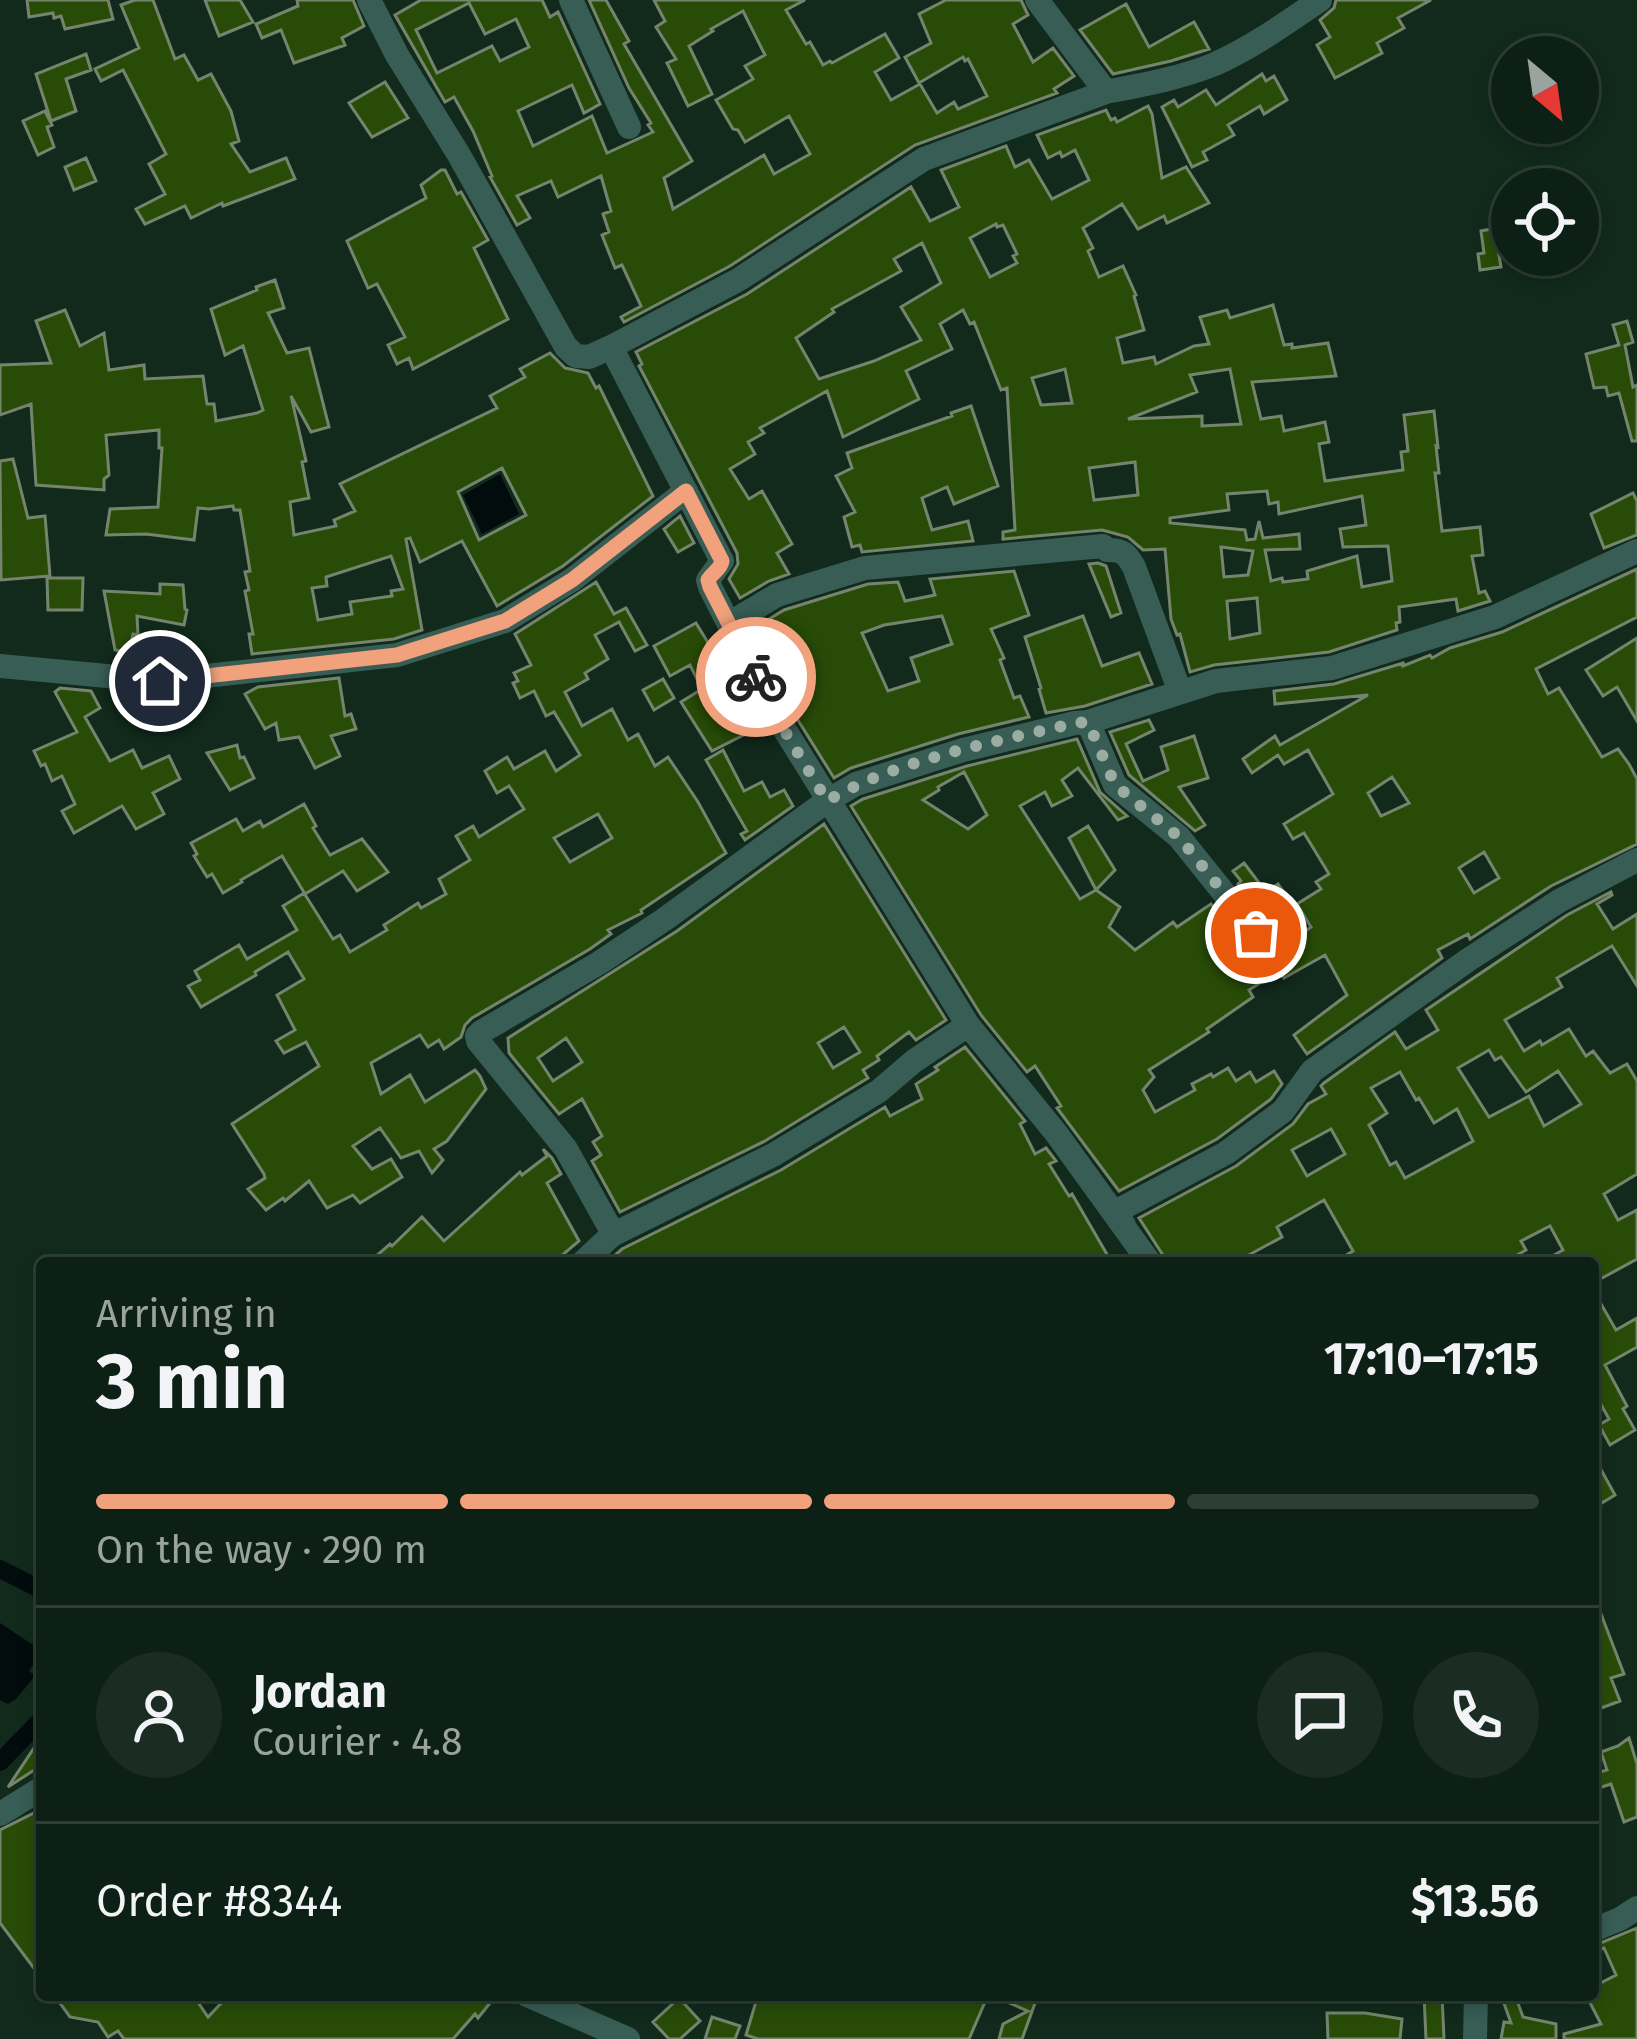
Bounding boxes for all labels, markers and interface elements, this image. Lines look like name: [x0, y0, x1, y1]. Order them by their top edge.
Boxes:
north arrow: [1491, 36, 1599, 144]
map controls: [1491, 36, 1599, 276]
button: locate: [1491, 168, 1599, 276]
courier: [696, 617, 816, 737]
pin: [109, 630, 211, 732]
icon: bike: [723, 644, 789, 710]
icon: home: [127, 648, 193, 714]
pin: [1205, 882, 1307, 984]
icon: bag: [1223, 900, 1289, 966]
text: Arriving in: [96, 1291, 277, 1337]
text: 17:10–17:15: [1324, 1332, 1539, 1386]
text: 3 min: [96, 1335, 288, 1429]
text: On the way · 290 m: [96, 1527, 427, 1573]
button: person: [96, 1652, 222, 1778]
button: chat: [1257, 1652, 1383, 1778]
button: phone: [1413, 1652, 1539, 1778]
text: Jordan: [252, 1665, 387, 1719]
text: Courier · 4.8: [252, 1719, 463, 1765]
text: Order #8344: [96, 1874, 342, 1928]
text: $13.56: [1411, 1874, 1539, 1928]

